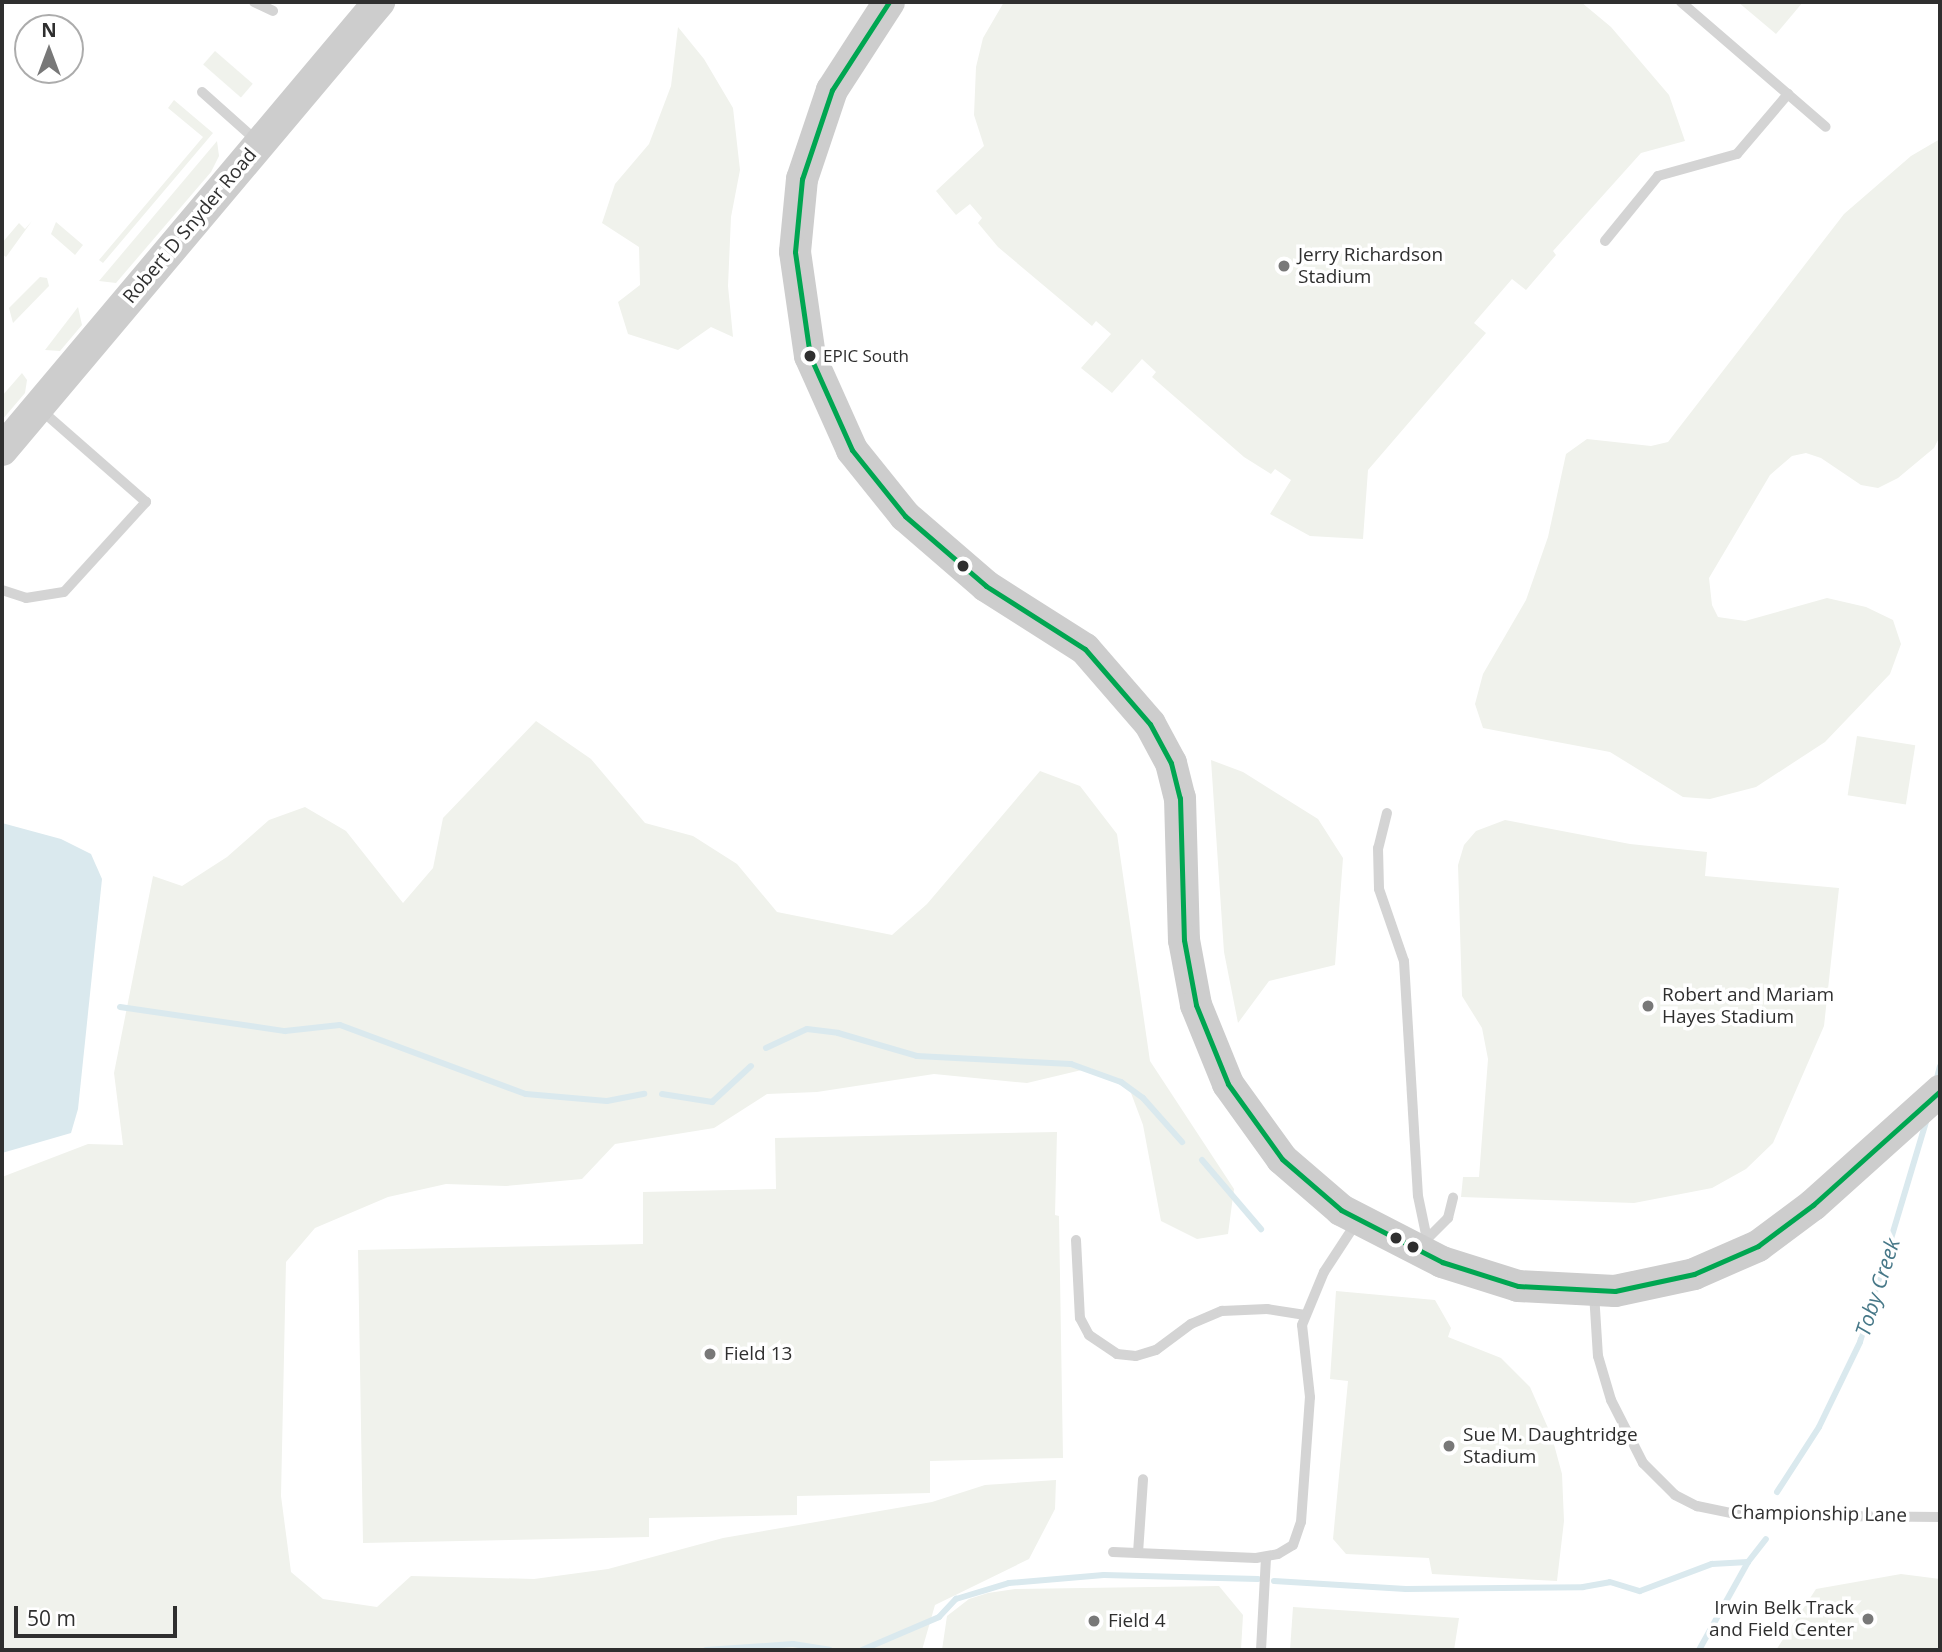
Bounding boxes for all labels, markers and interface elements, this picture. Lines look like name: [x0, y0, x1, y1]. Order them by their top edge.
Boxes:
north arrow: [14, 14, 84, 84]
text: N: [41, 17, 57, 43]
street label: Robert D Snyder Road: [118, 144, 262, 308]
place label: Jerry Richardson Stadium: [1298, 244, 1443, 288]
marker: Jerry Richardson Stadium: [1276, 258, 1292, 274]
place label: EPIC South: [823, 346, 909, 366]
marker: EPIC South: [803, 349, 817, 363]
unlabelled marker: [956, 559, 970, 573]
place label: Robert and Mariam Hayes Stadium: [1662, 984, 1834, 1028]
marker: Robert and Mariam Hayes Stadium: [1640, 998, 1656, 1014]
unlabelled marker: [1389, 1231, 1403, 1245]
water label: Toby Creek: [1849, 1235, 1905, 1339]
unlabelled marker: [1406, 1240, 1420, 1254]
place label: Field 13: [724, 1343, 792, 1365]
marker: Field 13: [702, 1346, 718, 1362]
place label: Sue M. Daughtridge Stadium: [1463, 1424, 1638, 1468]
marker: Sue M. Daughtridge Stadium: [1441, 1438, 1457, 1454]
street label: Championship Lane: [1731, 1501, 1907, 1527]
scale bar: [18, 1592, 180, 1636]
place label: Irwin Belk Track and Field Center: [1709, 1597, 1854, 1641]
text: 50 m: [27, 1604, 76, 1632]
place label: Field 4: [1108, 1610, 1165, 1632]
marker: Irwin Belk Track and Field Center: [1860, 1611, 1876, 1627]
marker: Field 4: [1086, 1613, 1102, 1629]

